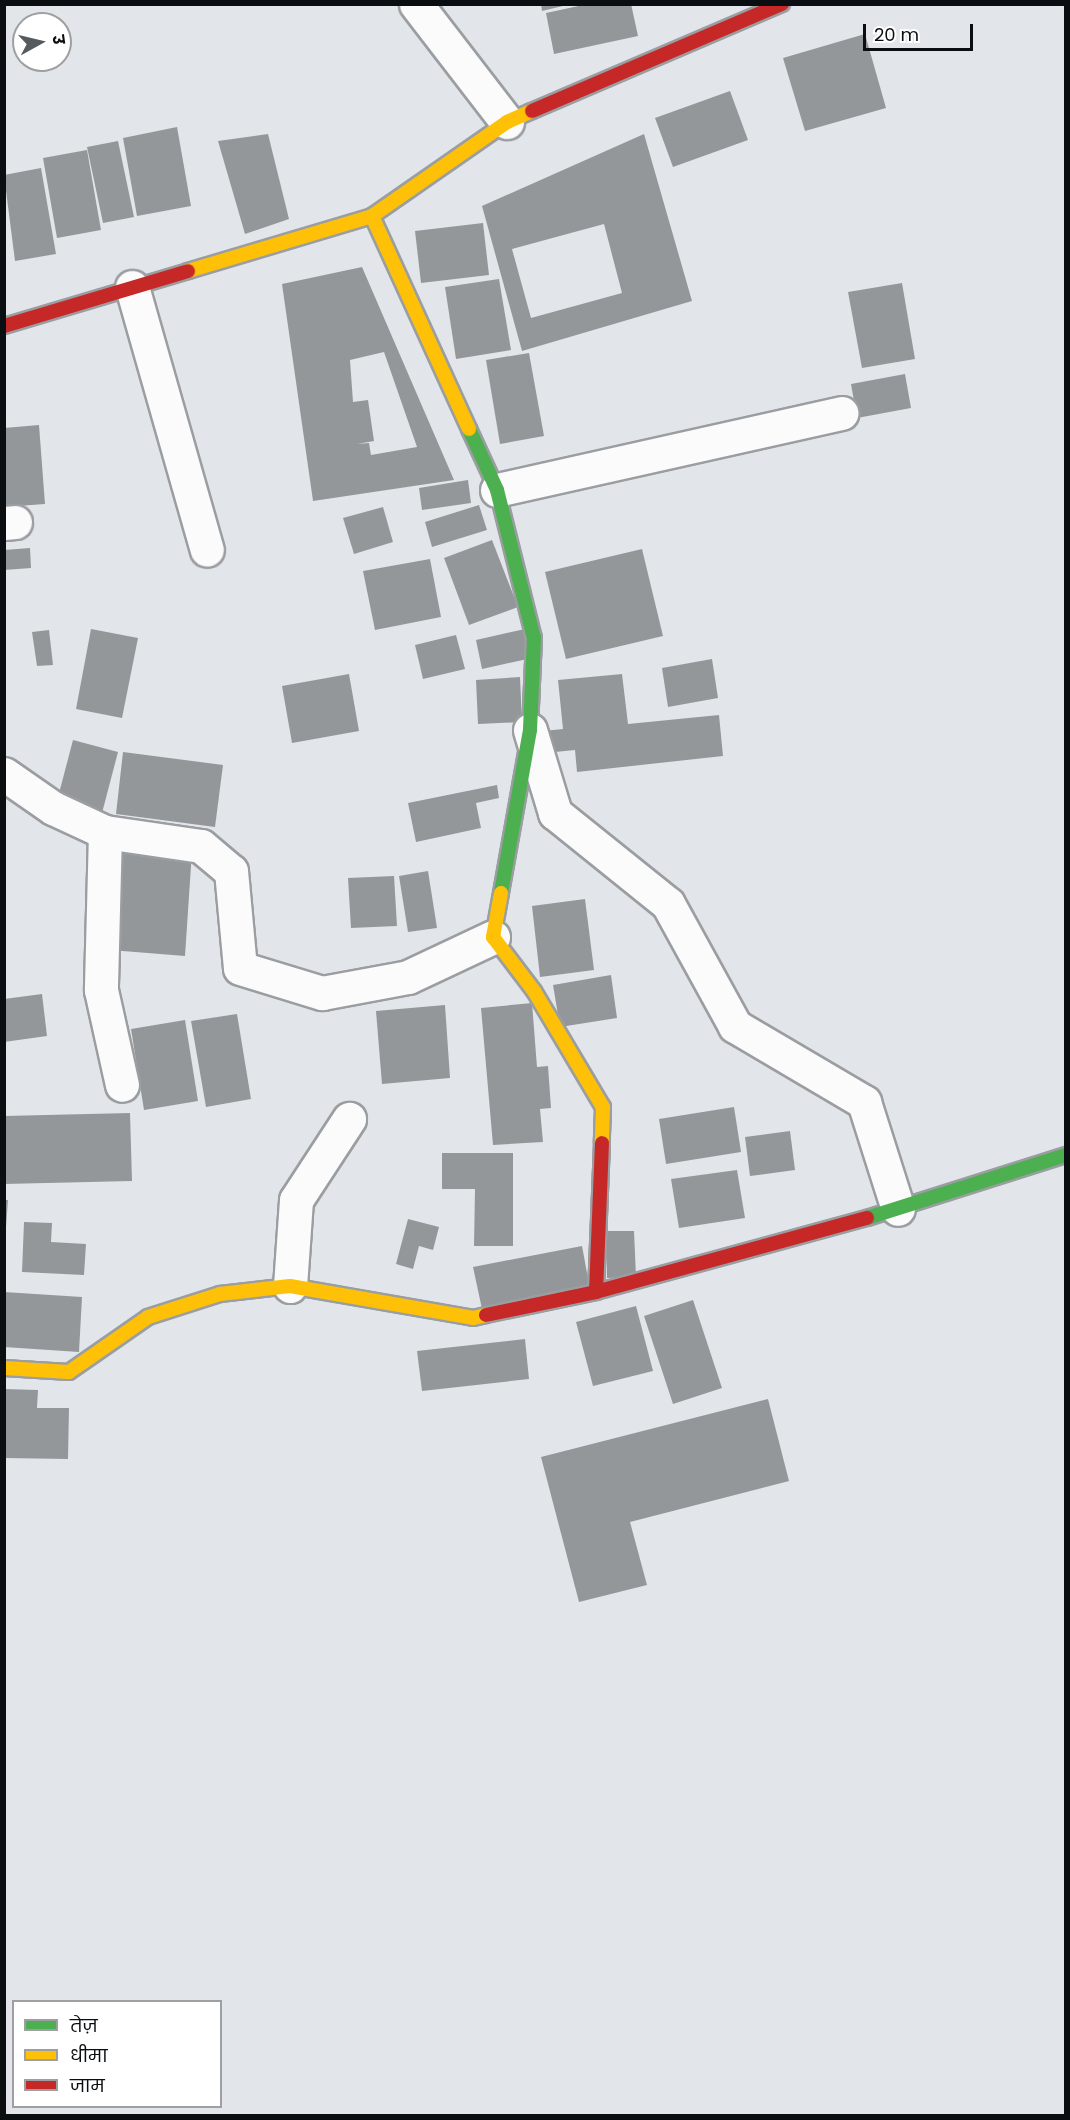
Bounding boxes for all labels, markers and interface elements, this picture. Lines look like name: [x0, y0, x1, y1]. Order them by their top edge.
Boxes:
north arrow: [12, 12, 72, 72]
scale bar: [866, 12, 976, 50]
text: 20 m: [874, 22, 919, 47]
text: उ: [46, 34, 70, 46]
legend: [12, 2000, 222, 2108]
text: तेज़: [70, 2013, 98, 2038]
text: धीमा: [70, 2043, 108, 2068]
text: जाम: [70, 2073, 105, 2098]

